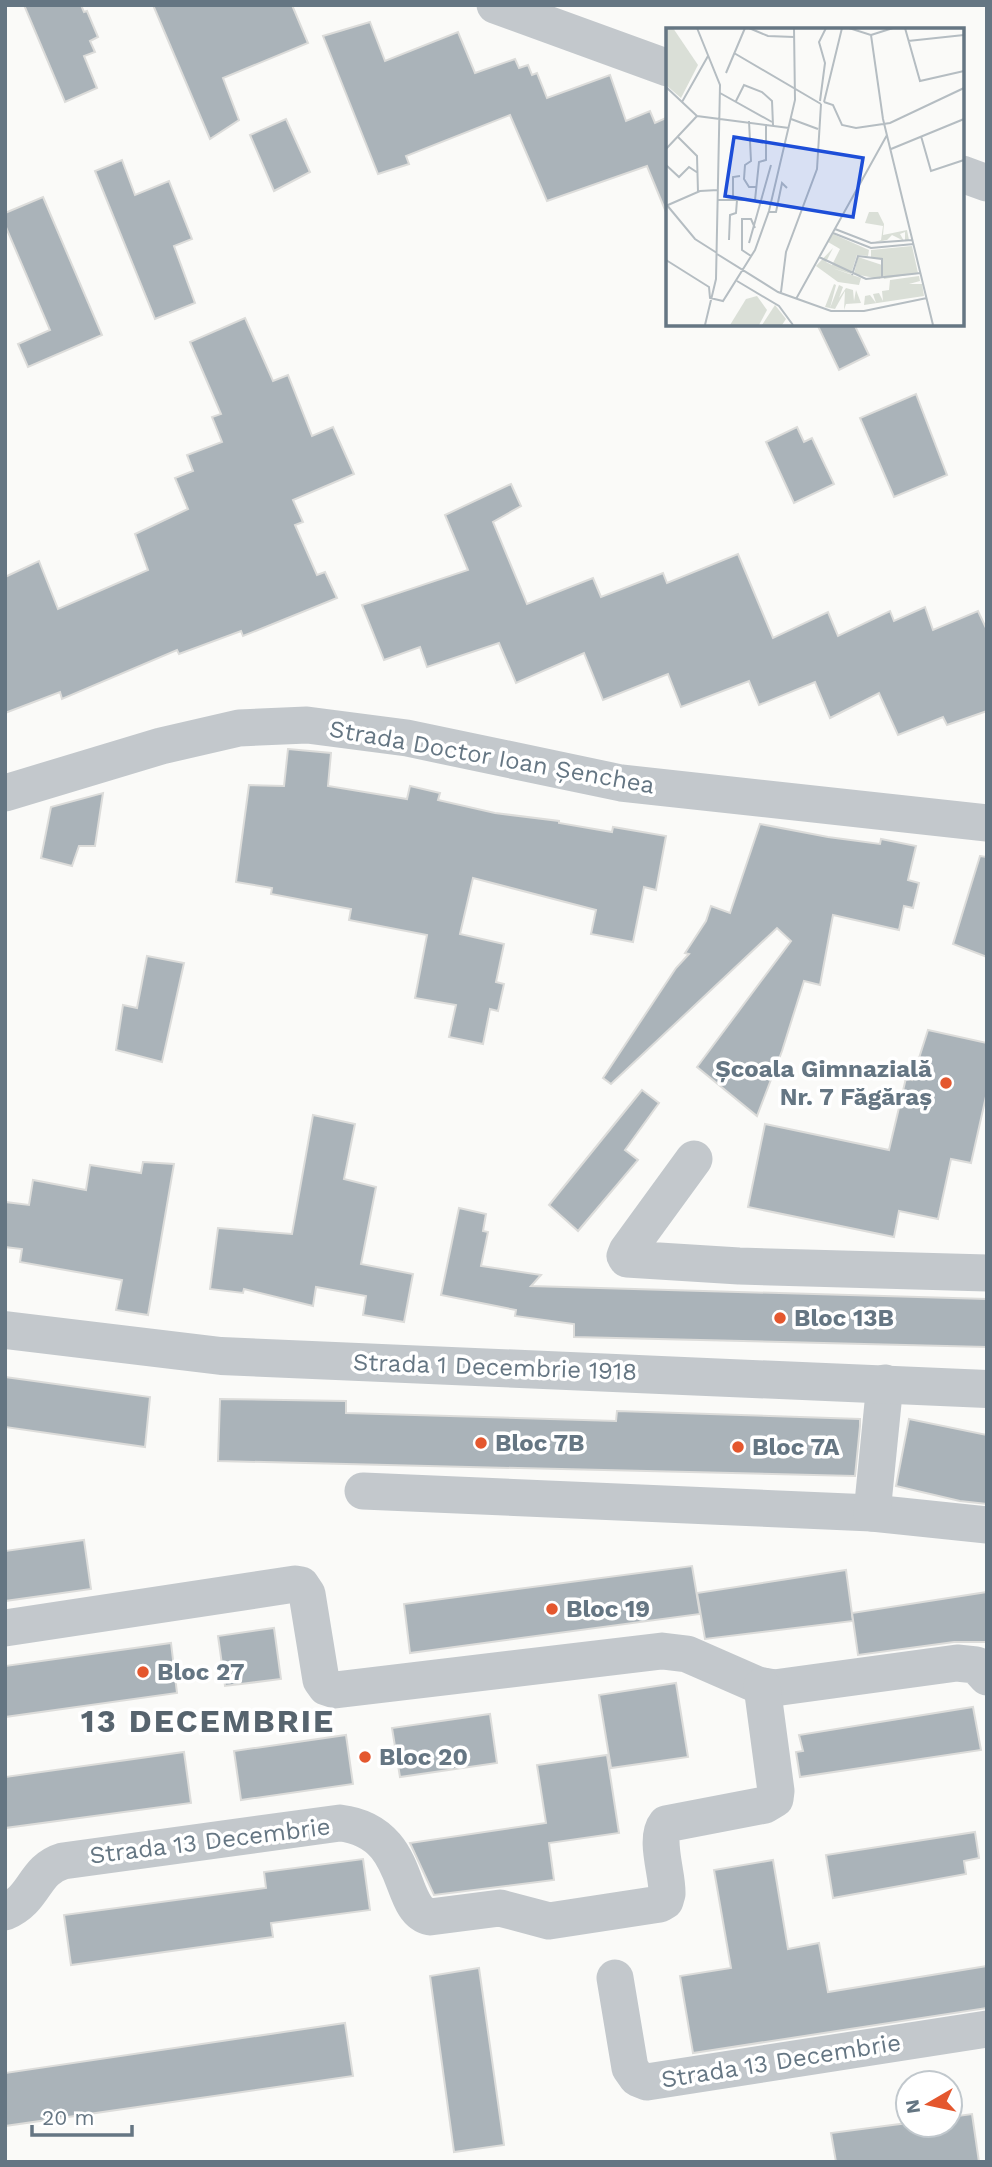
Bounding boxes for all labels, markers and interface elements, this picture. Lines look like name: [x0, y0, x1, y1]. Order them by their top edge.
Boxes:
inset map: [666, 28, 964, 326]
street label: Strada Doctor Ioan Șenchea: [327, 715, 657, 799]
place label: Școala Gimnazială Nr. 7 Făgăraș: [715, 1055, 932, 1111]
marker: Școala Gimnazială Nr. 7 Făgăraș: [938, 1075, 954, 1091]
place label: Bloc 13B: [794, 1304, 894, 1332]
marker: Bloc 13B: [772, 1310, 788, 1326]
street label: Strada 1 Decembrie 1918: [352, 1348, 638, 1386]
place label: Bloc 7B: [495, 1429, 584, 1457]
place label: Bloc 7A: [752, 1433, 840, 1461]
marker: Bloc 7B: [473, 1435, 489, 1451]
marker: Bloc 7A: [730, 1439, 746, 1455]
place label: Bloc 19: [566, 1595, 650, 1623]
marker: Bloc 19: [544, 1601, 560, 1617]
place label: Bloc 27: [157, 1658, 245, 1686]
marker: Bloc 27: [135, 1664, 151, 1680]
district label: 13 DECEMBRIE: [81, 1702, 335, 1740]
place label: Bloc 20: [379, 1743, 468, 1771]
marker: Bloc 20: [357, 1749, 373, 1765]
street label: Strada 13 Decembrie: [88, 1812, 332, 1870]
street label: Strada 13 Decembrie: [659, 2028, 903, 2094]
north arrow: [894, 2069, 964, 2139]
scale bar: [32, 2094, 131, 2138]
text: N: [900, 2098, 925, 2115]
text: 20 m: [42, 2105, 94, 2130]

